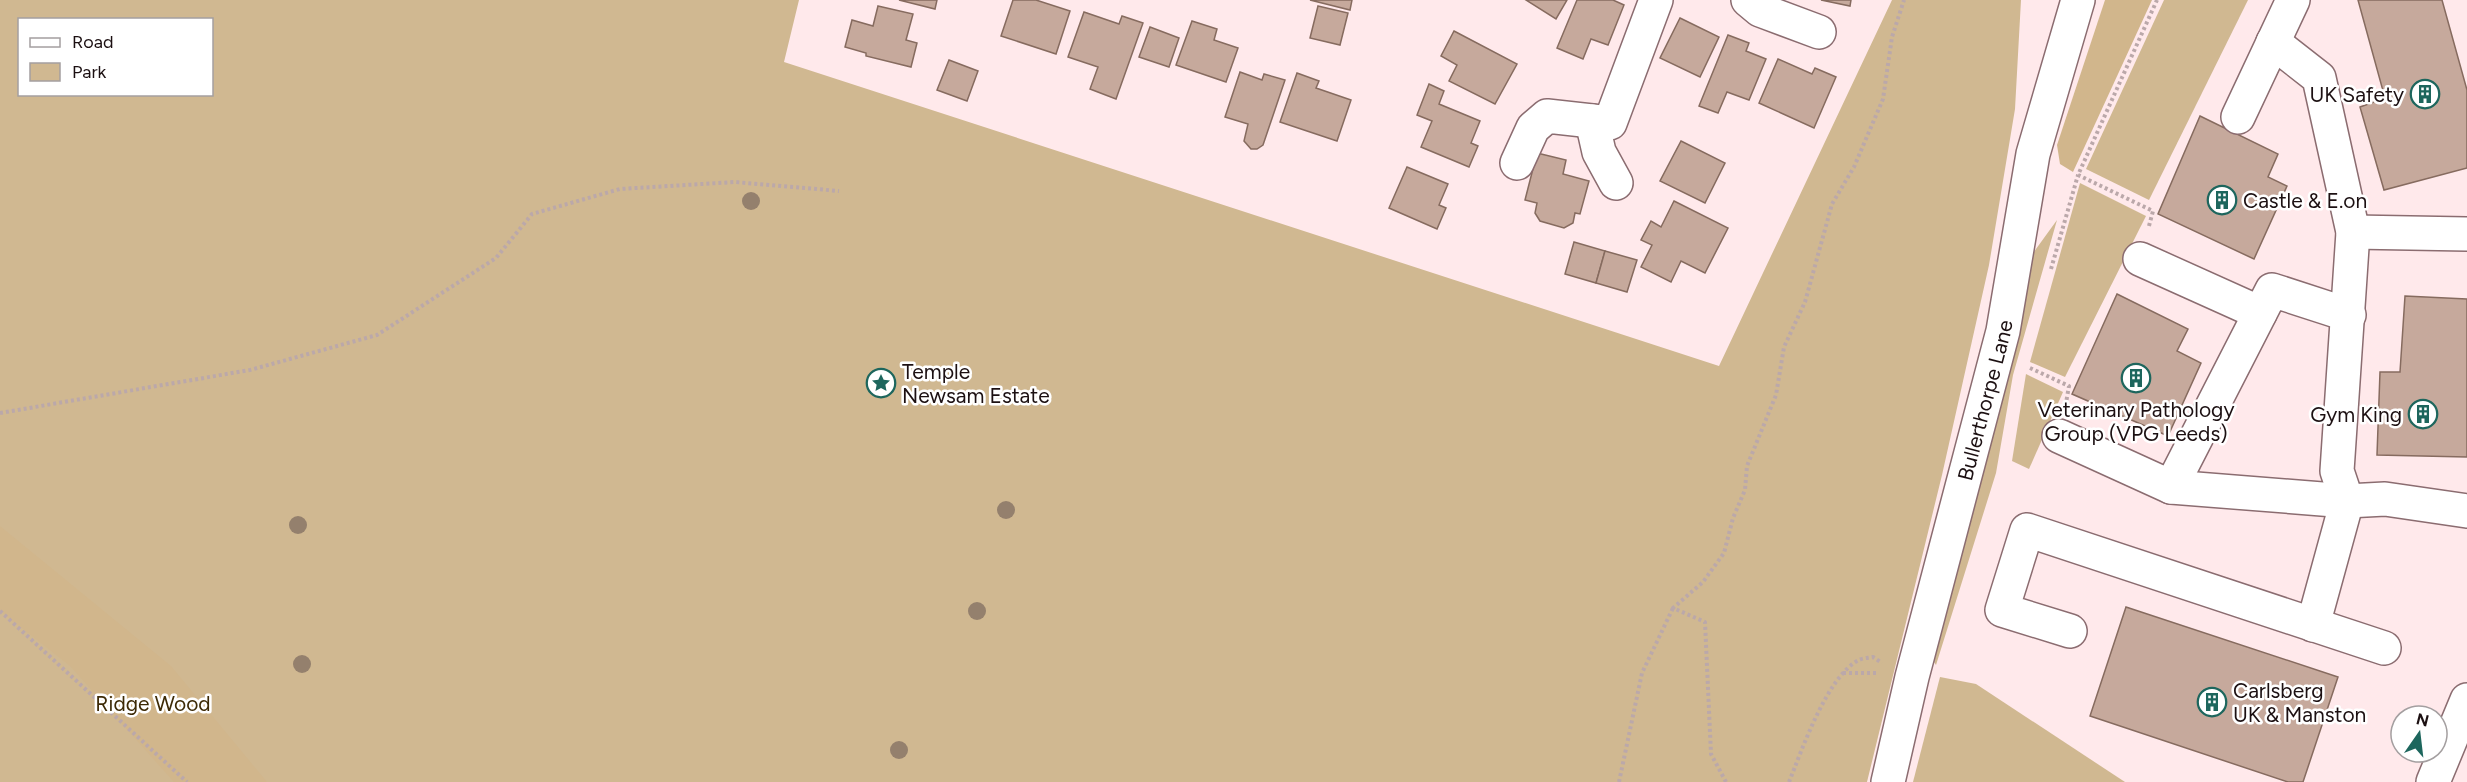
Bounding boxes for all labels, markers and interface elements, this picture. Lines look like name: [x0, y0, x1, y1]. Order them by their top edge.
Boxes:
legend: [18, 18, 213, 96]
text: Road: [72, 31, 113, 53]
text: Park: [72, 61, 107, 83]
building icon: UK Safety: [2409, 78, 2441, 110]
place label: UK Safety: [2309, 82, 2404, 107]
building icon: Castle & E.on: [2206, 184, 2238, 216]
place label: Castle & E.on: [2243, 188, 2367, 213]
street label: Bullerthorpe Lane: [1952, 318, 2017, 483]
place label: Temple Newsam Estate: [902, 359, 1050, 408]
building icon: Veterinary Pathology Group (VPG Leeds): [2120, 362, 2152, 394]
place icon: Temple Newsam Estate: [865, 367, 897, 399]
place label: Veterinary Pathology Group (VPG Leeds): [2038, 397, 2234, 446]
building icon: Gym King: [2407, 398, 2439, 430]
place label: Gym King: [2310, 402, 2402, 427]
place label: Carlsberg UK & Manston: [2233, 678, 2366, 727]
building icon: Carlsberg UK & Manston: [2196, 686, 2228, 718]
park label: Ridge Wood: [95, 691, 211, 716]
north arrow: [2389, 704, 2449, 764]
text: N: [2414, 709, 2431, 731]

